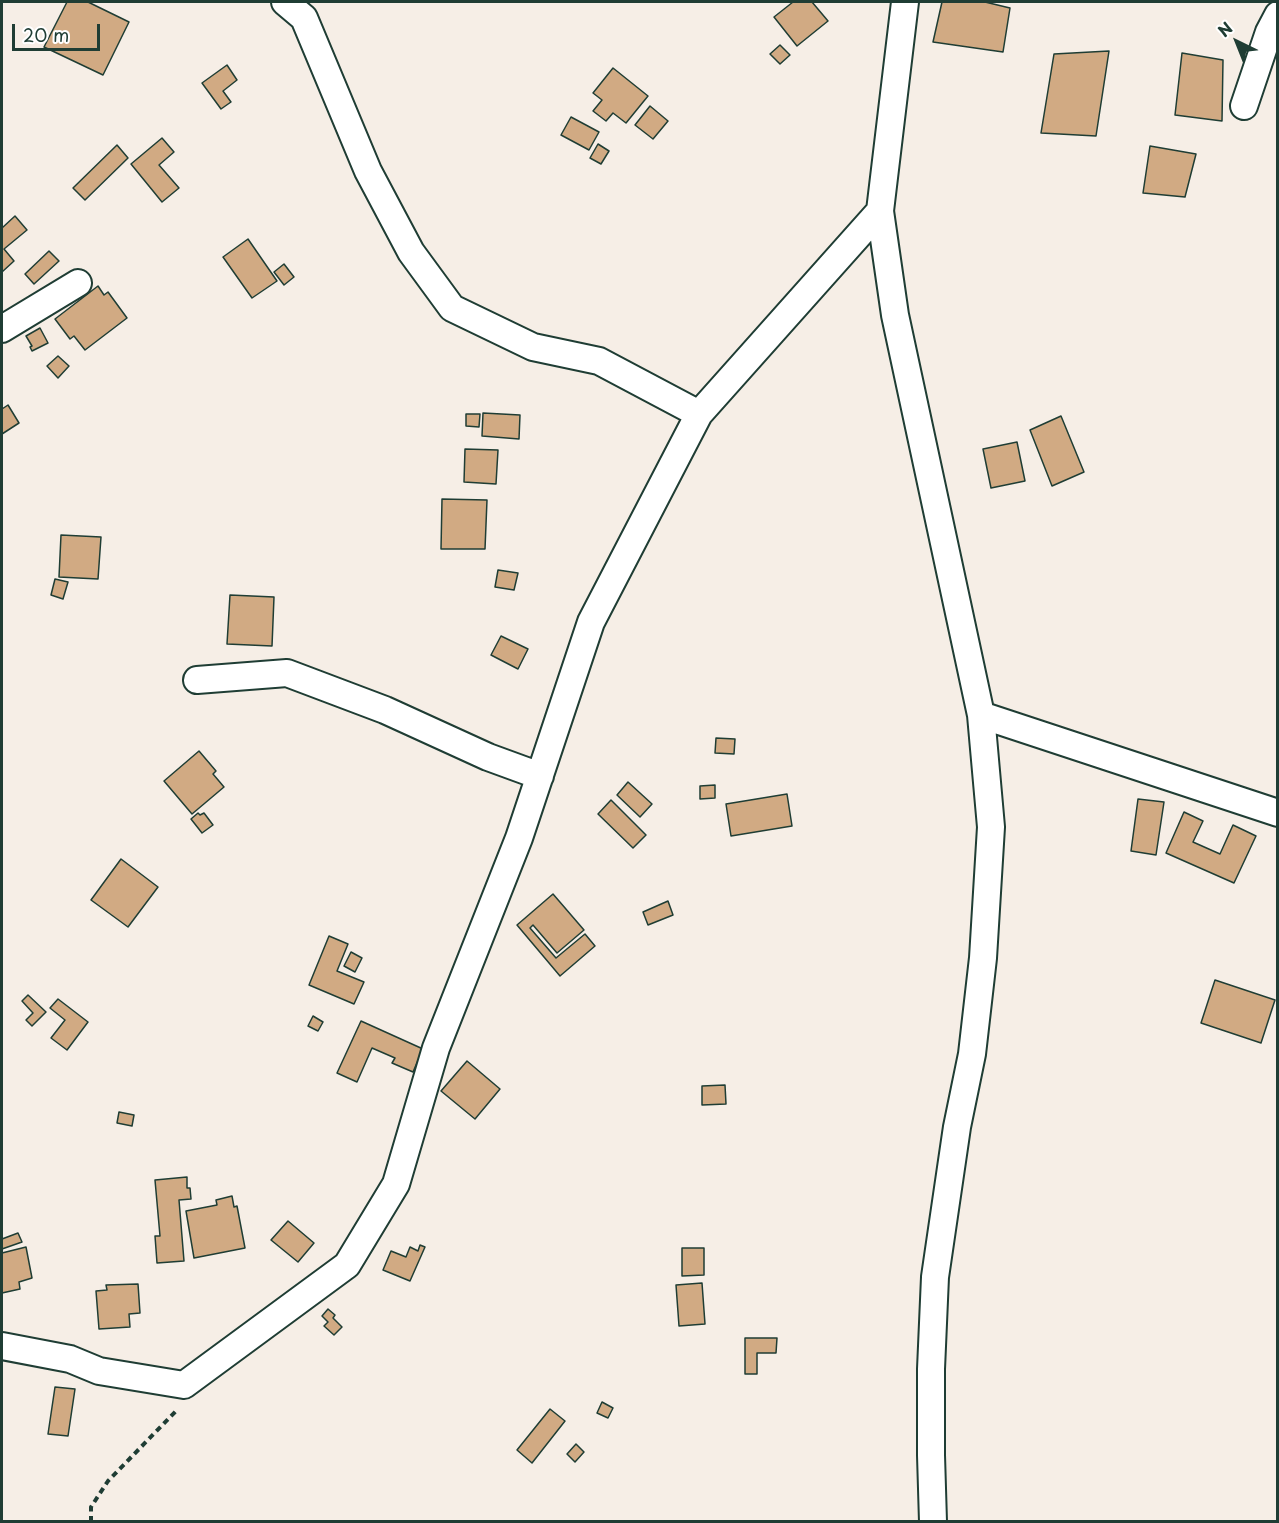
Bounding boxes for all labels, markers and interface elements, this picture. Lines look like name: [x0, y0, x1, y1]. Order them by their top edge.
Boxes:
scale bar: [15, 12, 104, 50]
north arrow: [1207, 12, 1267, 72]
text: N: [1212, 16, 1238, 42]
text: 20 m: [23, 21, 69, 48]

